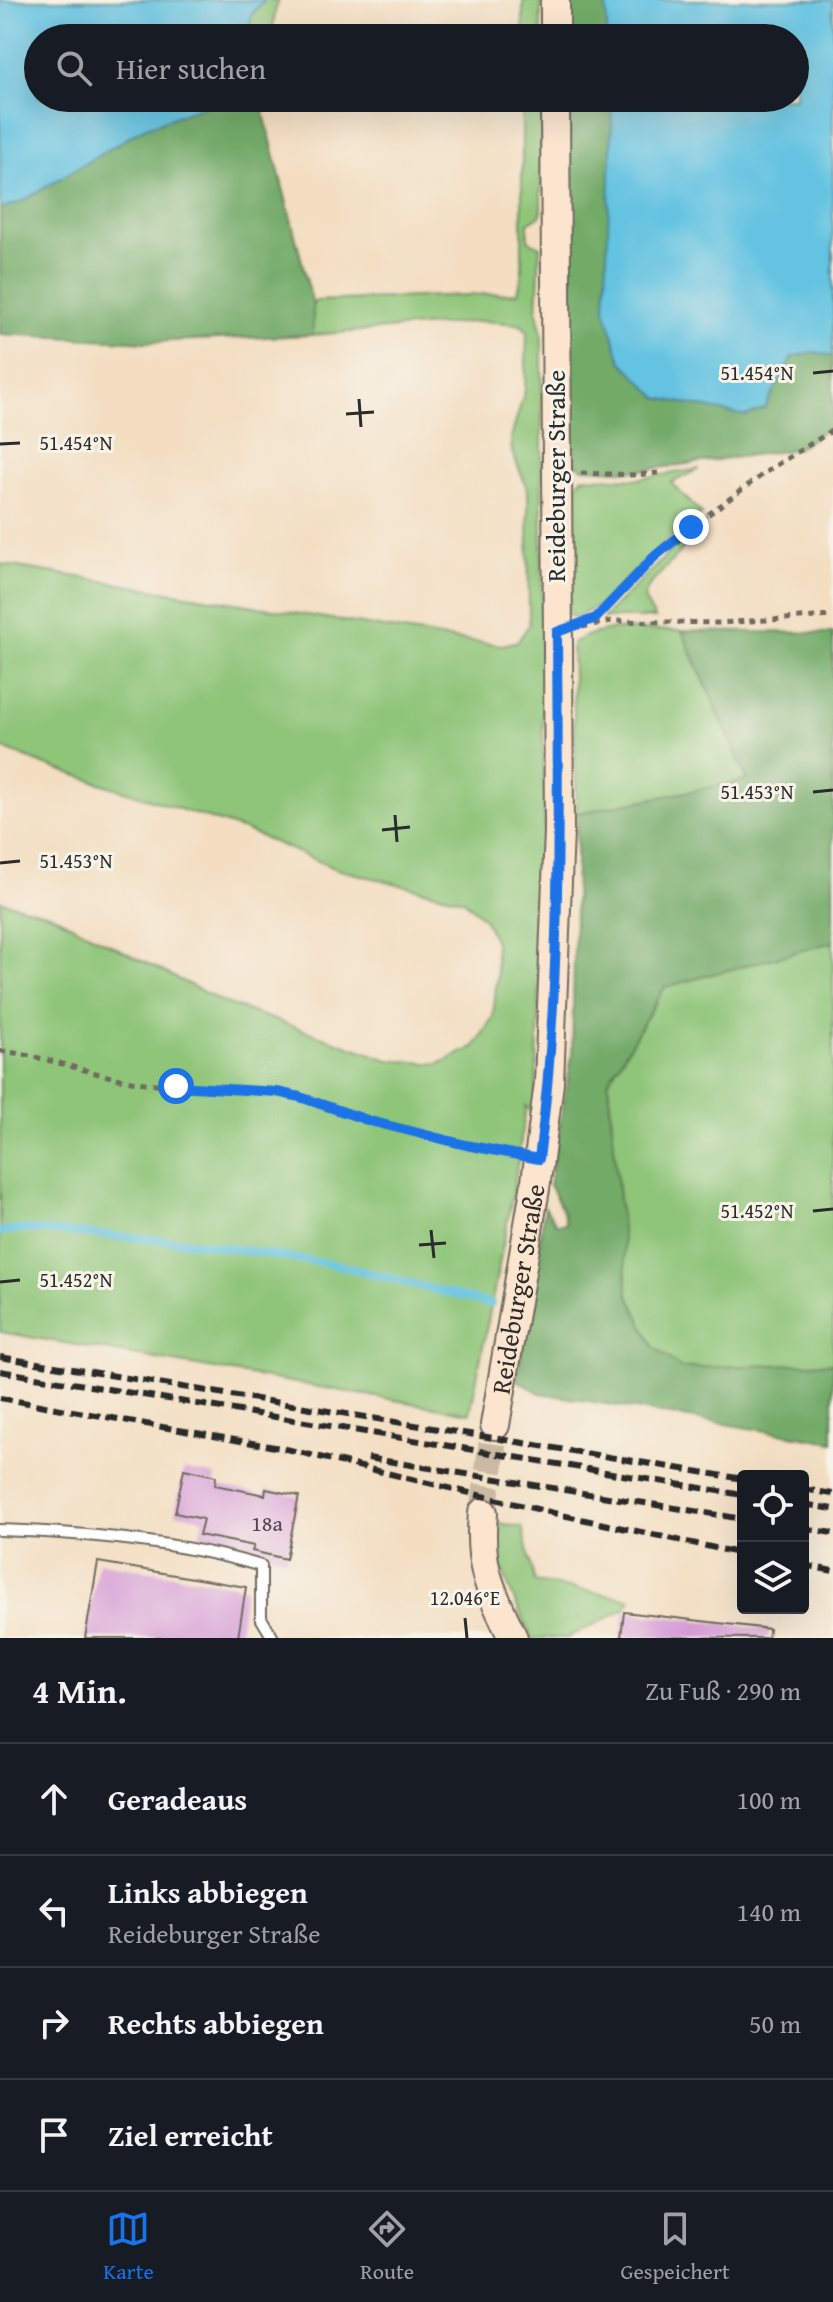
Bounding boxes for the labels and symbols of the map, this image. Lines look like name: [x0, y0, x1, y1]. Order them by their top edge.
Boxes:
text: 51.454°N: [720, 358, 794, 387]
street label: Reideburger Straße: [536, 370, 575, 582]
text: 51.454°N: [39, 428, 113, 457]
route end: [673, 509, 709, 545]
text: 51.453°N: [720, 777, 794, 806]
text: 51.453°N: [39, 846, 113, 875]
route start: [158, 1068, 194, 1104]
street label: Reideburger Straße: [481, 1181, 555, 1397]
text: 51.452°N: [720, 1196, 794, 1225]
text: 51.452°N: [39, 1265, 113, 1294]
house number: 18a: [251, 1507, 283, 1539]
text: 12.046°E: [430, 1583, 500, 1612]

